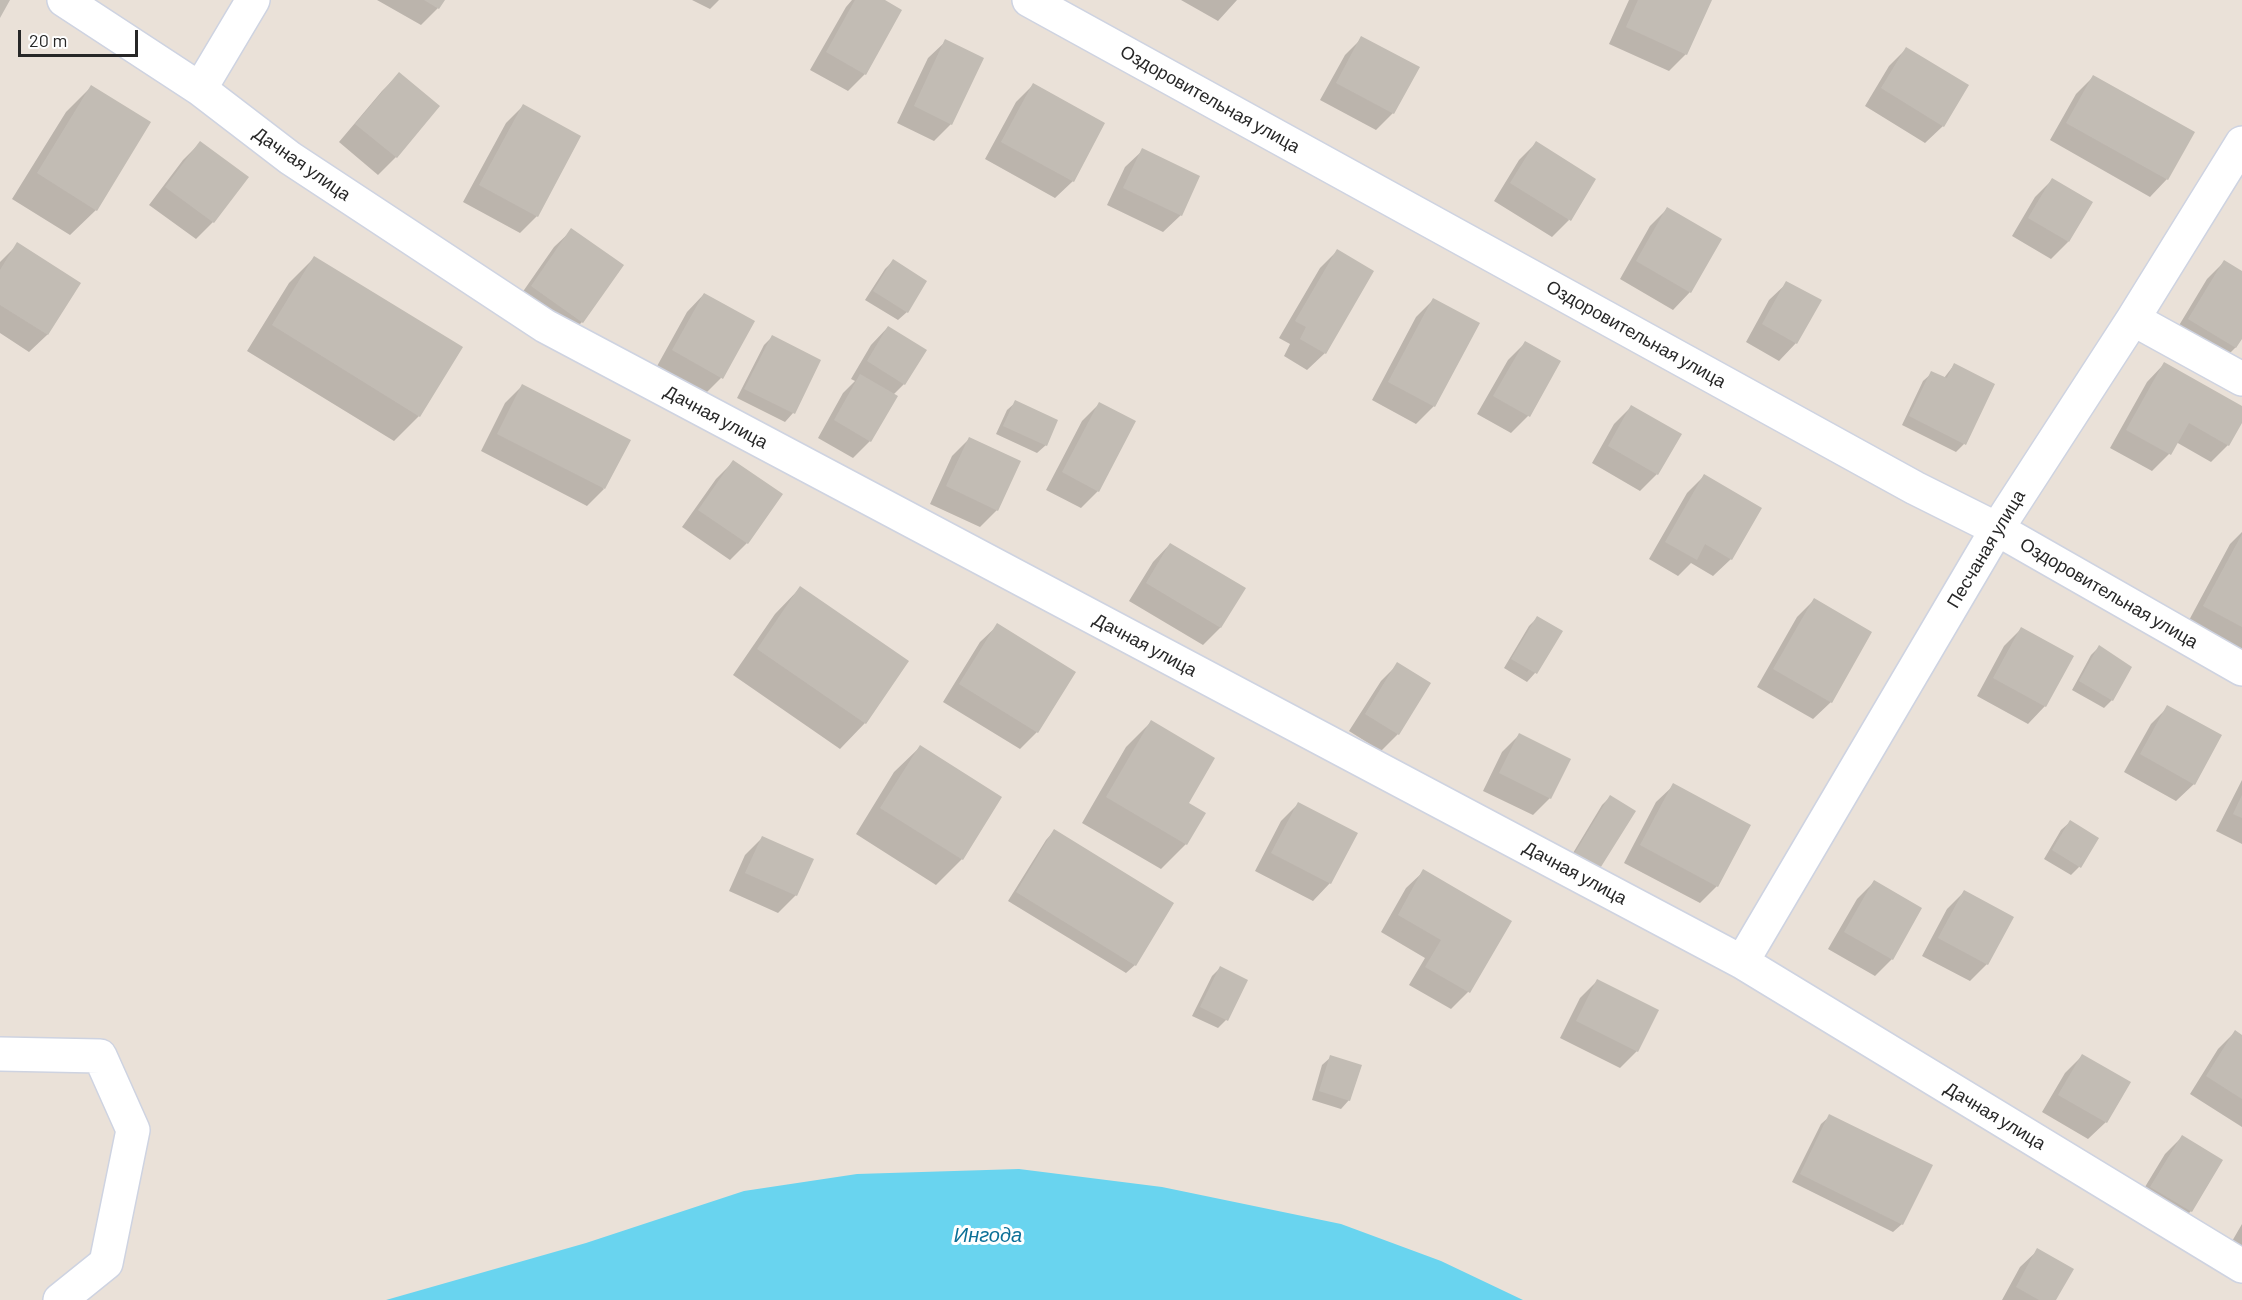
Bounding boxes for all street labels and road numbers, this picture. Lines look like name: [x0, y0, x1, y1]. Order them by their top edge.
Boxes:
street label: Оздоровительная улица: [1116, 41, 1304, 157]
street label: Дачная улица: [249, 122, 355, 206]
street label: Оздоровительная улица: [1542, 276, 1730, 392]
street label: Дачная улица: [661, 381, 771, 453]
street label: Песчаная улица: [1942, 486, 2030, 612]
street label: Оздоровительная улица: [2016, 533, 2202, 653]
street label: Дачная улица: [1090, 609, 1200, 681]
street label: Дачная улица: [1520, 837, 1630, 909]
street label: Дачная улица: [1941, 1077, 2049, 1155]

